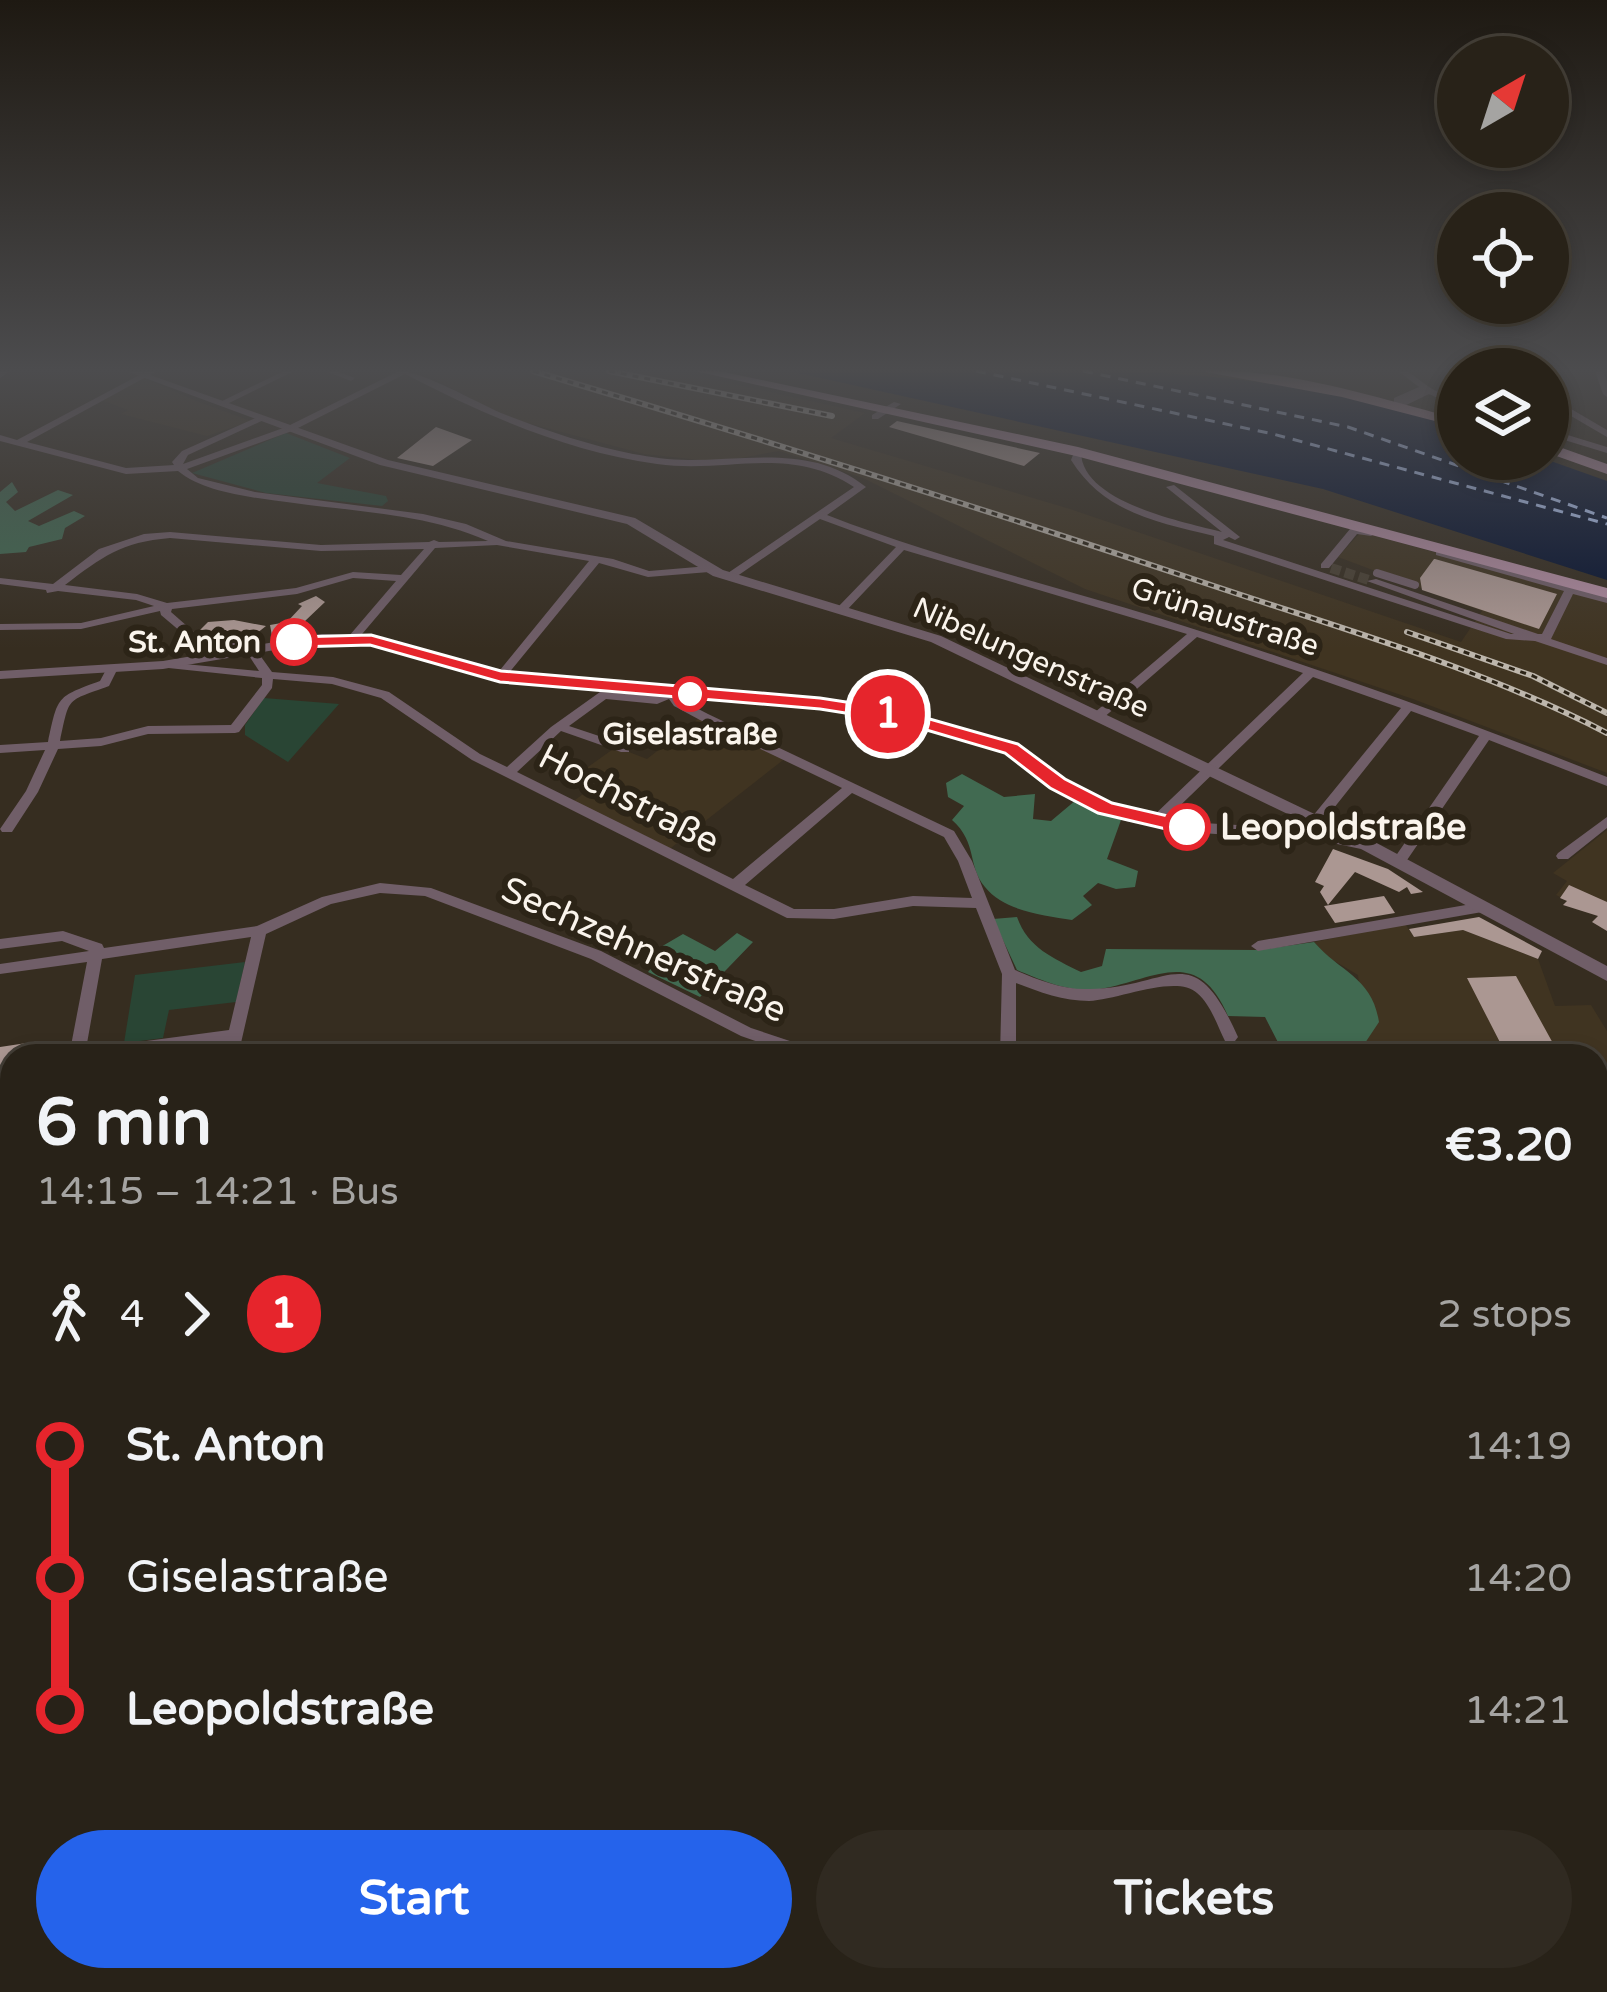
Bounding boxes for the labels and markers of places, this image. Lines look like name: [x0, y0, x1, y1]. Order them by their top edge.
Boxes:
marker: St. Anton: [272, 620, 316, 664]
place label: St. Anton: [128, 624, 261, 661]
marker: Giselastraße: [674, 678, 706, 710]
place label: Giselastraße: [602, 716, 778, 753]
marker: Leopoldstraße: [1165, 805, 1209, 849]
place label: Leopoldstraße: [1220, 806, 1466, 849]

